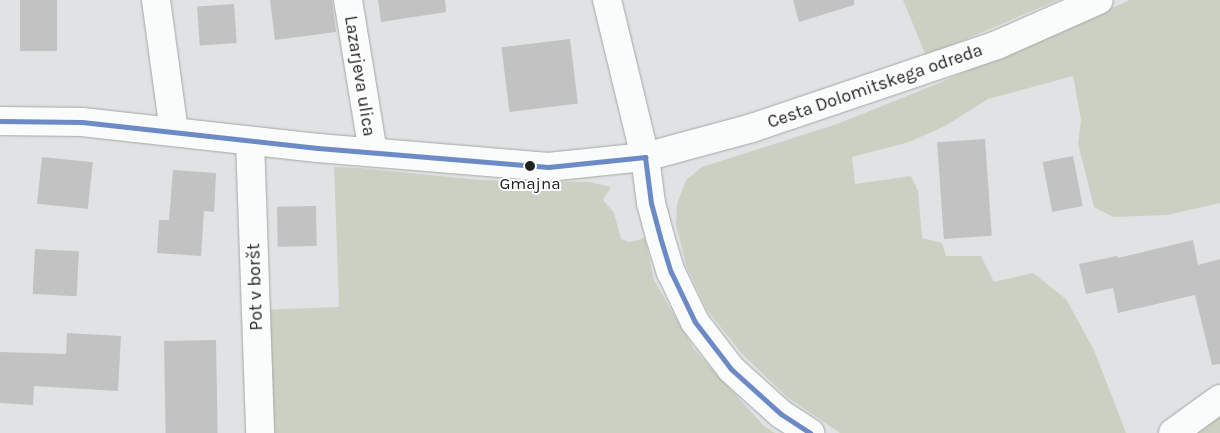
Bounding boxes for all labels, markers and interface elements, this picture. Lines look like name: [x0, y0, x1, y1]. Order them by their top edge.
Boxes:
street label: Lazarjeva ulica: [340, 14, 380, 138]
street label: Cesta Dolomitskega odreda: [765, 39, 985, 133]
marker: Gmajna: [525, 161, 535, 171]
place label: Gmajna: [499, 174, 561, 194]
street label: Pot v boršt: [243, 243, 267, 331]

